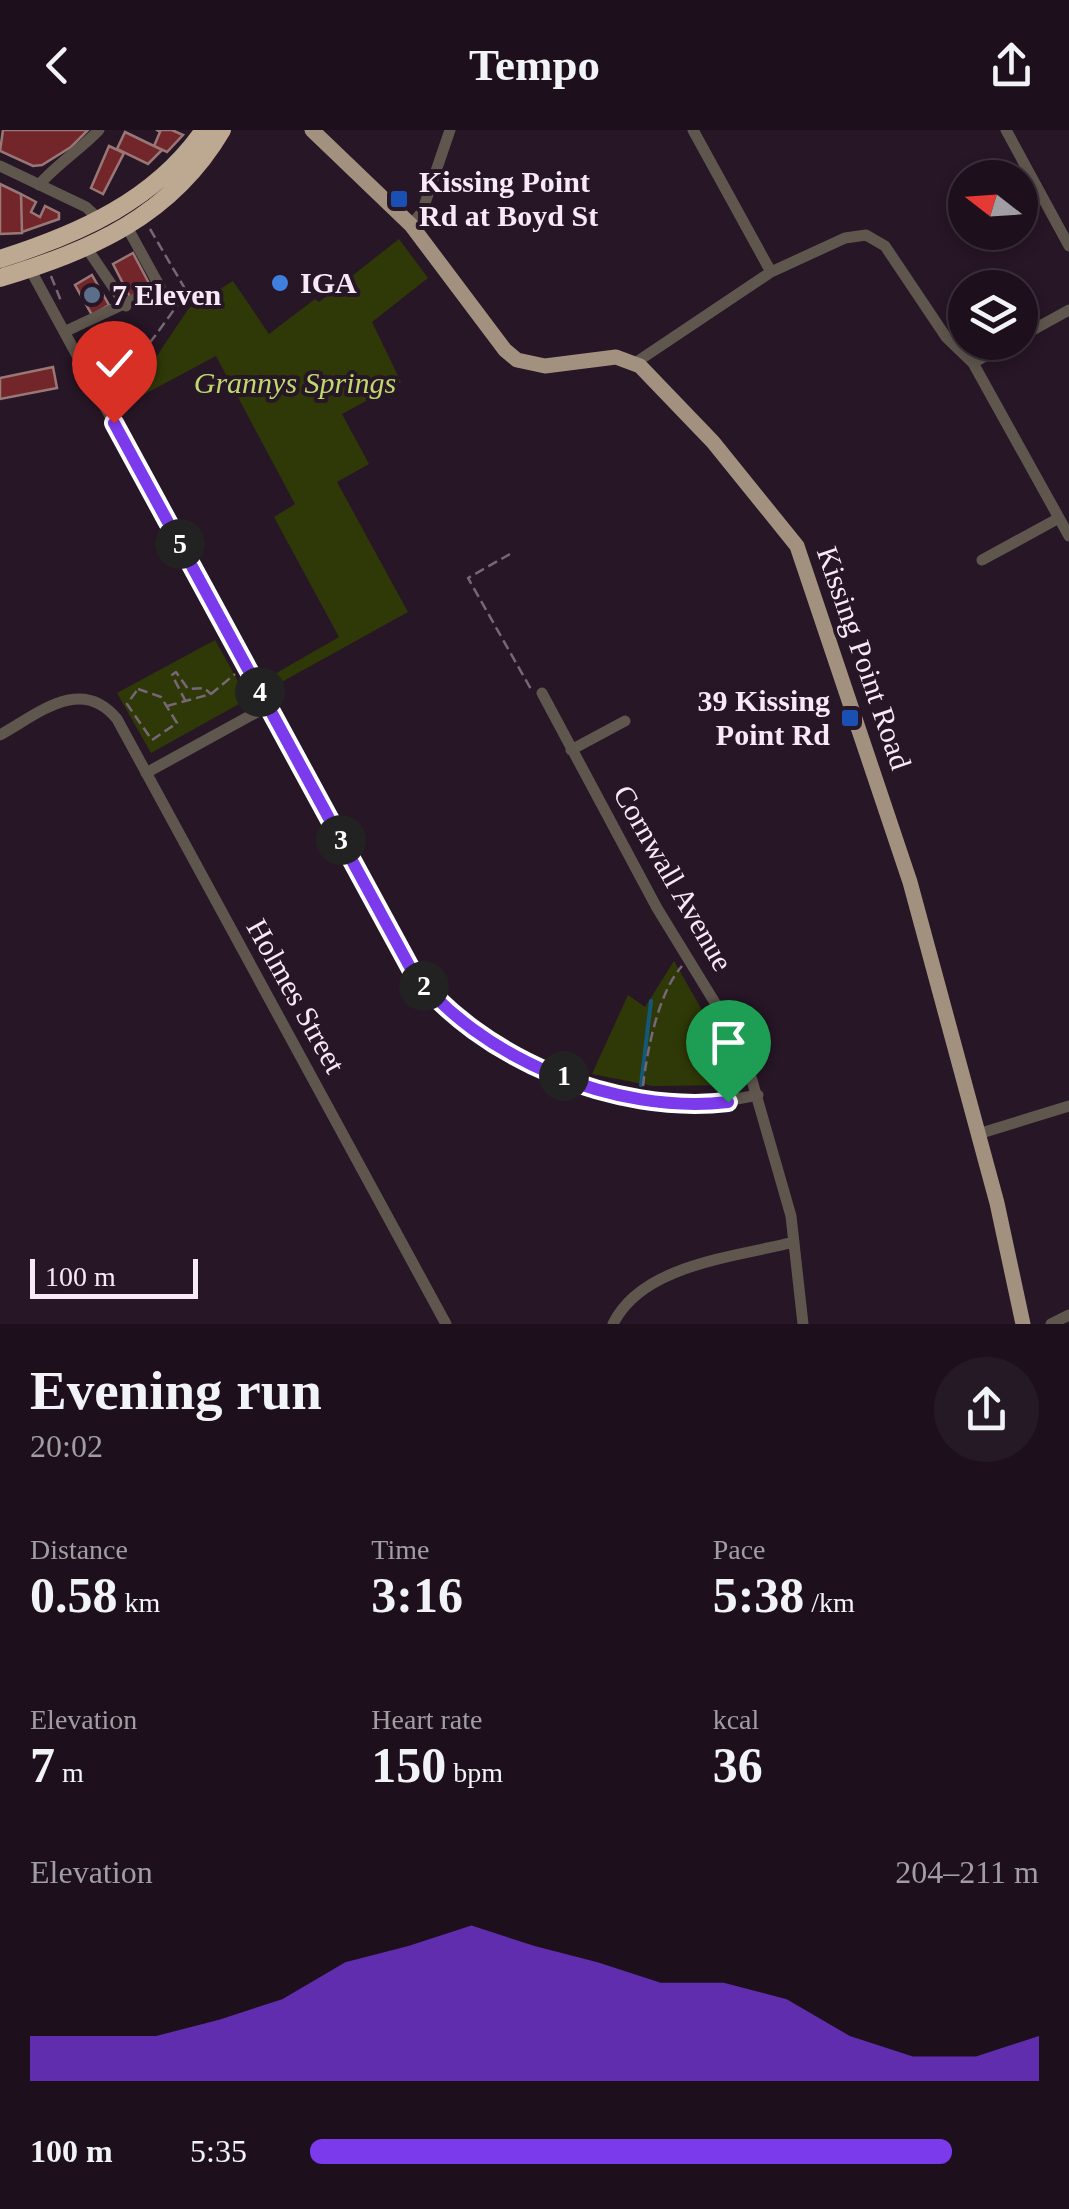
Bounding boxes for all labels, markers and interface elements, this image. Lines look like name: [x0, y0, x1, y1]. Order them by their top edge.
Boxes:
icon: back: [30, 38, 85, 93]
icon: share: [984, 38, 1039, 93]
text: Tempo: [469, 40, 600, 90]
north arrow: [948, 160, 1038, 250]
map controls: [948, 160, 1038, 360]
place label: Kissing Point Rd at Boyd St: [419, 165, 598, 232]
marker: Kissing Point Rd at Boyd St: [388, 188, 410, 210]
place label: IGA: [300, 266, 357, 299]
button: layers: [948, 270, 1038, 360]
marker: IGA: [269, 272, 291, 294]
place label: 7 Eleven: [112, 278, 221, 311]
marker: 7 Eleven: [81, 284, 103, 306]
pin: [72, 321, 157, 424]
icon: check: [87, 336, 142, 391]
park label: Grannys Springs: [194, 366, 396, 399]
pin: 5: [155, 519, 205, 569]
text: 5: [173, 528, 187, 559]
street label: Kissing Point Road: [811, 542, 918, 774]
pin: 4: [235, 667, 285, 717]
text: 4: [253, 676, 267, 707]
place label: 39 Kissing Point Rd: [697, 684, 830, 751]
marker: 39 Kissing Point Rd: [839, 707, 861, 729]
street label: Cornwall Avenue: [607, 779, 740, 976]
pin: 3: [316, 815, 366, 865]
text: 3: [334, 824, 348, 855]
street label: Holmes Street: [241, 913, 353, 1079]
pin: 2: [399, 961, 449, 1011]
text: 2: [417, 970, 431, 1001]
pin: [686, 1000, 771, 1103]
icon: arrive: [701, 1015, 756, 1070]
pin: 1: [539, 1051, 589, 1101]
text: 1: [557, 1060, 571, 1091]
scale bar: [30, 1254, 198, 1298]
text: 100 m: [45, 1261, 116, 1292]
button: share: [934, 1357, 1039, 1462]
text: Evening run: [30, 1360, 322, 1421]
text: 20:02: [30, 1428, 103, 1464]
text: Distance: [30, 1534, 128, 1565]
text: Time: [371, 1534, 429, 1565]
text: Pace: [713, 1534, 766, 1565]
text: 0.58: [30, 1567, 118, 1623]
text: 3:16: [371, 1567, 463, 1623]
text: 5:38: [713, 1567, 804, 1623]
text: km: [118, 1587, 160, 1618]
text: /km: [804, 1587, 855, 1618]
text: Elevation: [30, 1704, 137, 1735]
text: Heart rate: [371, 1704, 482, 1735]
text: kcal: [713, 1704, 759, 1735]
text: 7: [30, 1737, 55, 1793]
text: 150: [371, 1737, 446, 1793]
text: 36: [713, 1737, 763, 1793]
text: m: [55, 1757, 84, 1788]
text: bpm: [446, 1757, 503, 1788]
text: Elevation: [30, 1854, 153, 1890]
text: 204–211 m: [895, 1854, 1039, 1890]
text: 100 m: [30, 2133, 113, 2169]
text: 5:35: [190, 2133, 247, 2169]

